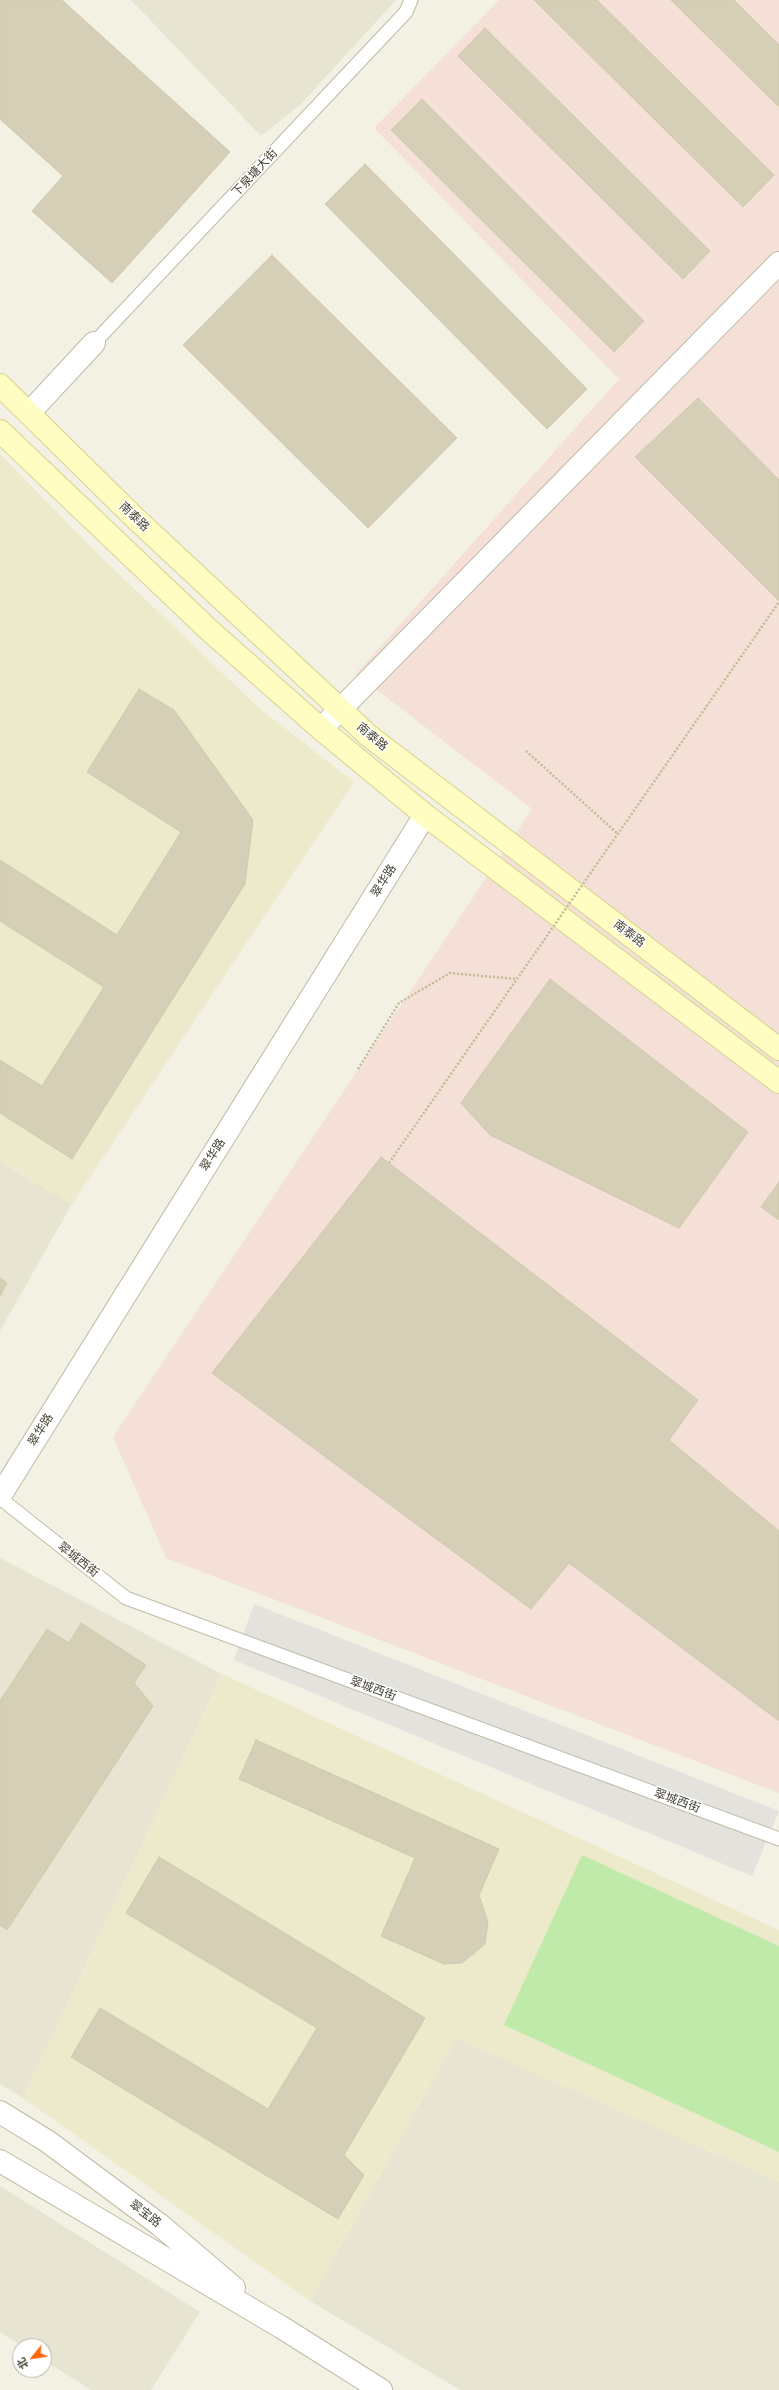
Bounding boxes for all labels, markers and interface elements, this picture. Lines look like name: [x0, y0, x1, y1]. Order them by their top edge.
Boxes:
street label: 下泉塘大街: [229, 146, 281, 200]
street label: 南泰路: [116, 499, 152, 535]
street label: 南泰路: [354, 720, 390, 754]
street label: 翠华路: [368, 862, 400, 900]
street label: 南泰路: [610, 917, 648, 951]
street label: 翠华路: [197, 1136, 229, 1174]
street label: 翠华路: [25, 1411, 57, 1449]
street label: 翠城西街: [55, 1540, 101, 1580]
street label: 翠城西街: [348, 1674, 398, 1704]
street label: 翠城西街: [652, 1786, 702, 1816]
street label: 翠宝路: [126, 2197, 164, 2231]
north arrow: [12, 2338, 52, 2378]
text: 北: [15, 2356, 30, 2371]

